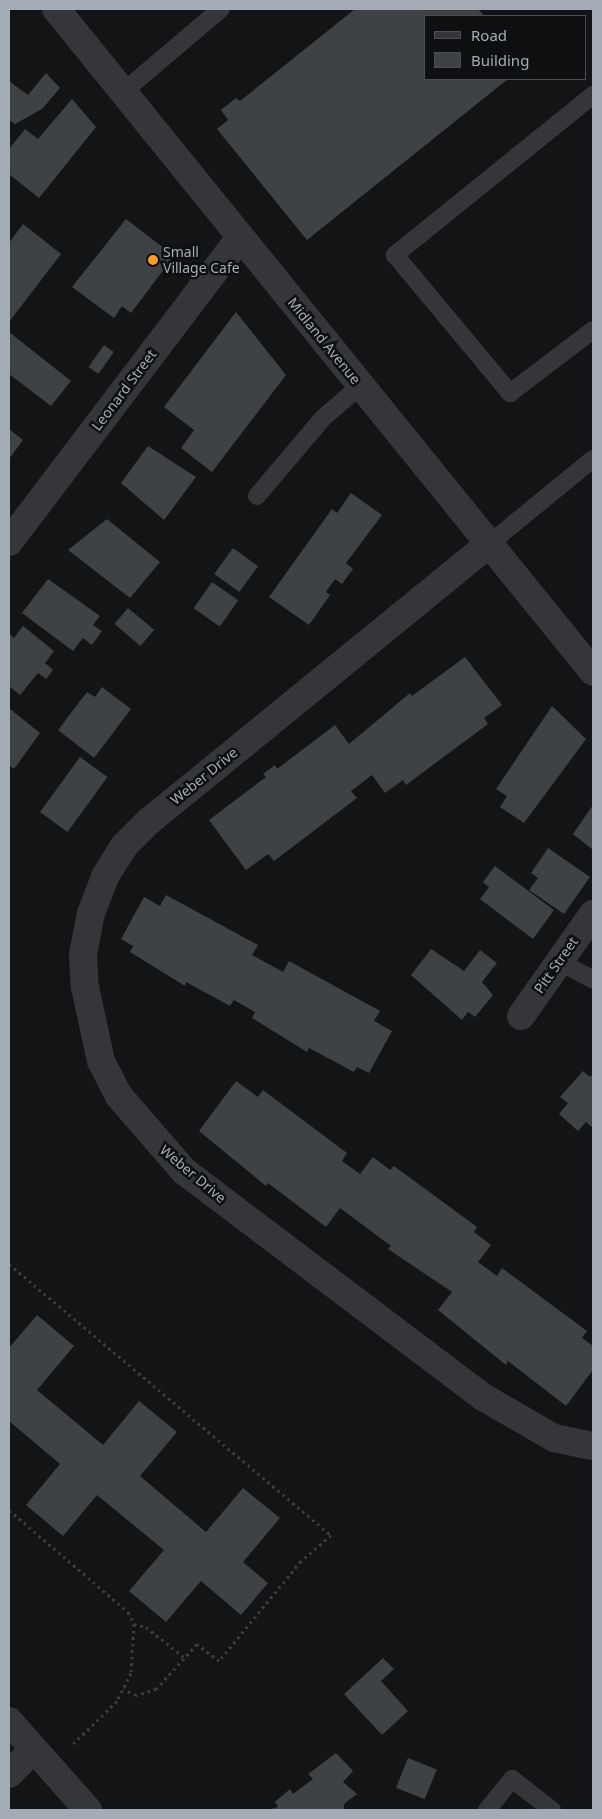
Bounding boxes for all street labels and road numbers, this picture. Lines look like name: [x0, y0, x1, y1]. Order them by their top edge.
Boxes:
street label: Midland Avenue: [284, 294, 364, 388]
street label: Leonard Street: [88, 346, 160, 434]
street label: Weber Drive: [167, 744, 241, 808]
street label: Pitt Street: [531, 934, 581, 996]
street label: Weber Drive: [157, 1141, 229, 1207]

